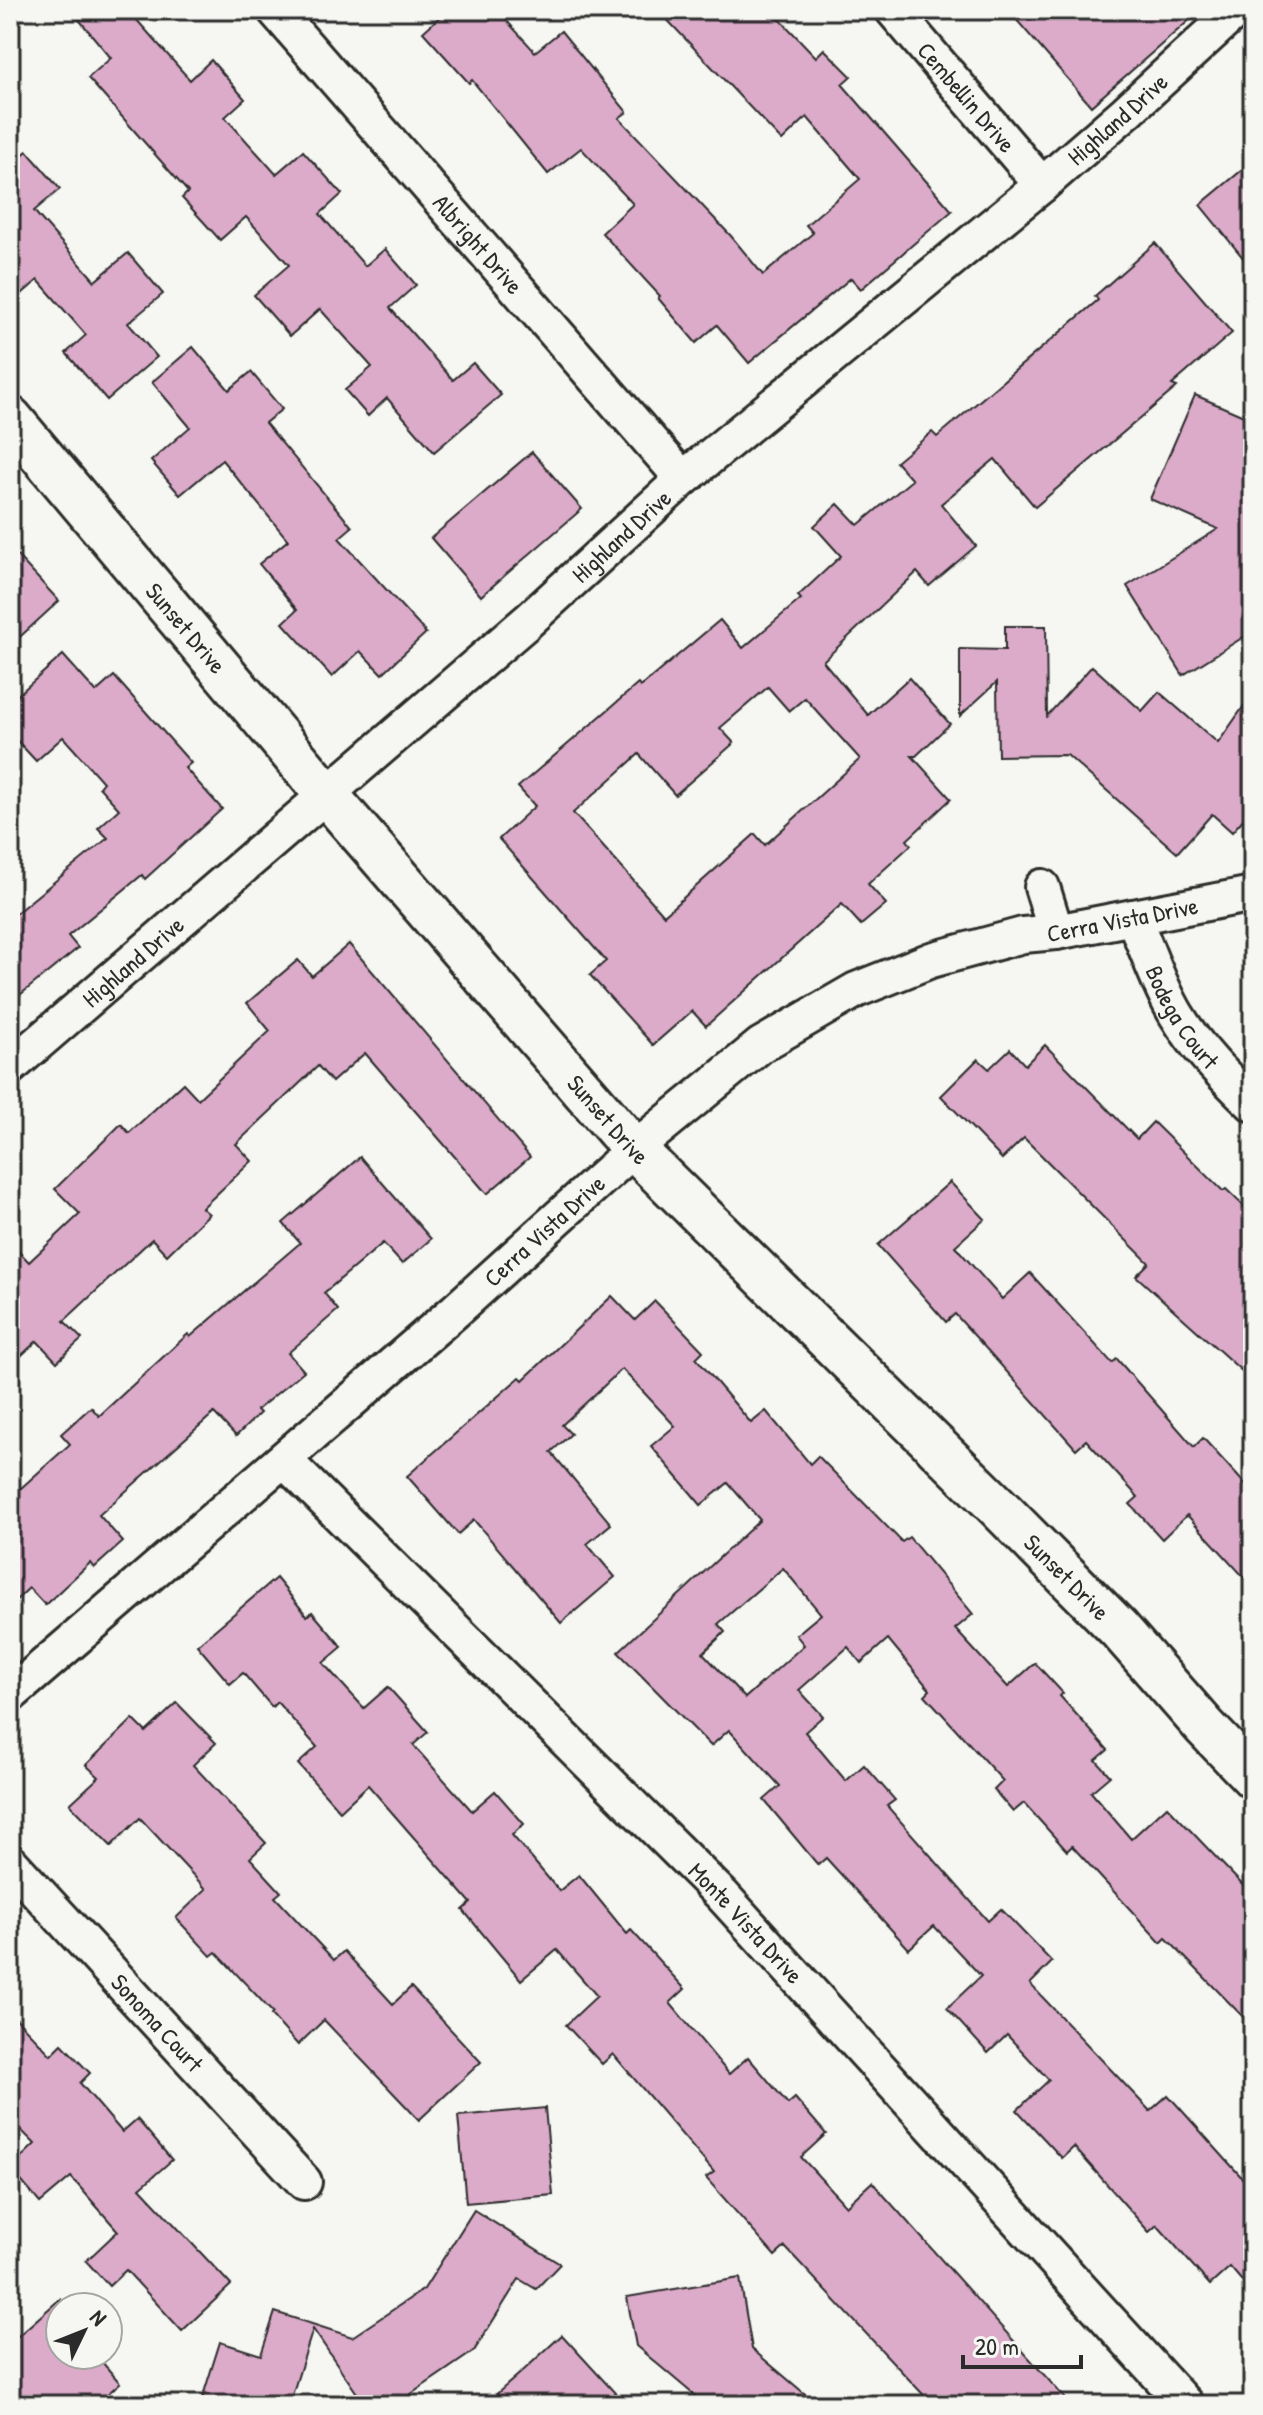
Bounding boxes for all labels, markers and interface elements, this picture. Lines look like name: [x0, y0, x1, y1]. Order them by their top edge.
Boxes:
street label: Cembellin Drive: [911, 35, 1023, 159]
street label: Highland Drive: [1060, 65, 1175, 172]
street label: Albright Drive: [426, 187, 531, 301]
street label: Highland Drive: [565, 482, 678, 589]
street label: Sunset Drive: [139, 576, 234, 680]
street label: Cerra Vista Drive: [1046, 889, 1201, 949]
street label: Highland Drive: [75, 908, 191, 1014]
street label: Bodega Court: [1139, 961, 1227, 1076]
street label: Sunset Drive: [560, 1068, 657, 1172]
street label: Cerra Vista Drive: [477, 1167, 612, 1293]
street label: Sunset Drive: [1017, 1527, 1117, 1627]
street label: Monte Vista Drive: [682, 1855, 811, 1990]
street label: Sonoma Court: [104, 1967, 211, 2079]
north arrow: [44, 2291, 124, 2371]
text: N: [84, 2303, 114, 2332]
scale bar: [963, 2319, 1081, 2369]
text: 20 m: [975, 2330, 1019, 2362]

